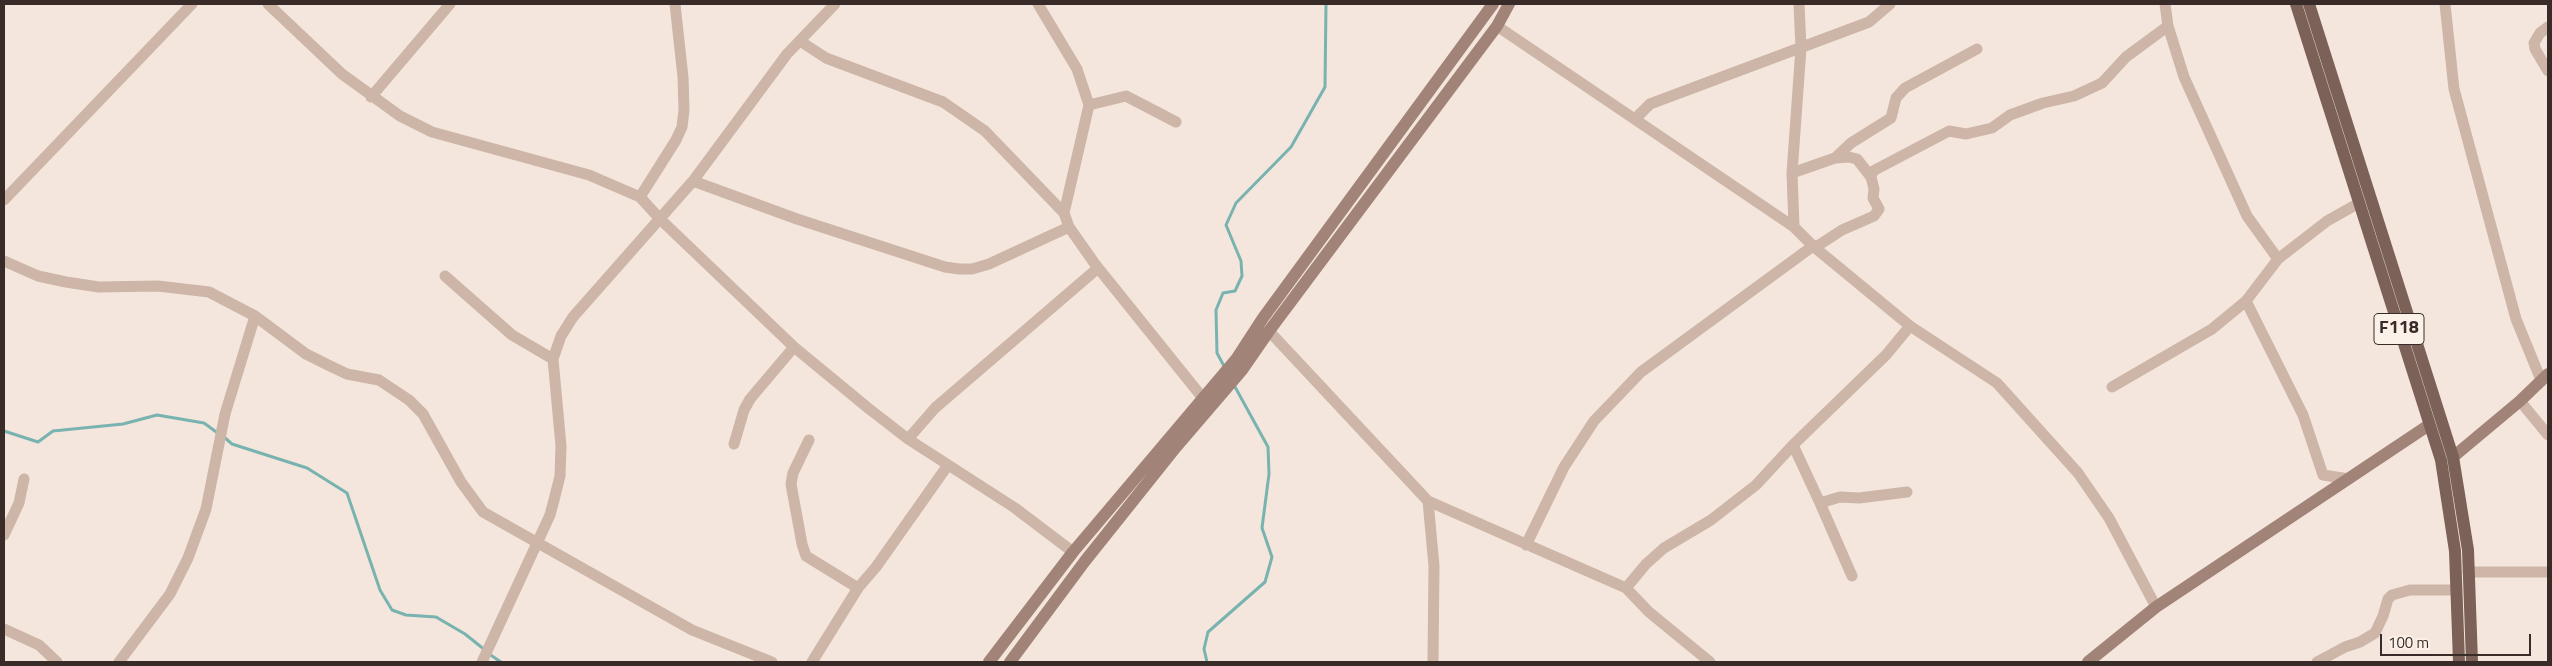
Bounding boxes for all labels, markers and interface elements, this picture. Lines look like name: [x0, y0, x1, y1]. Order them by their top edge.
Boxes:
road number: F118: [2374, 314, 2424, 344]
scale bar: [2382, 624, 2533, 656]
text: 100 m: [2388, 631, 2429, 654]

